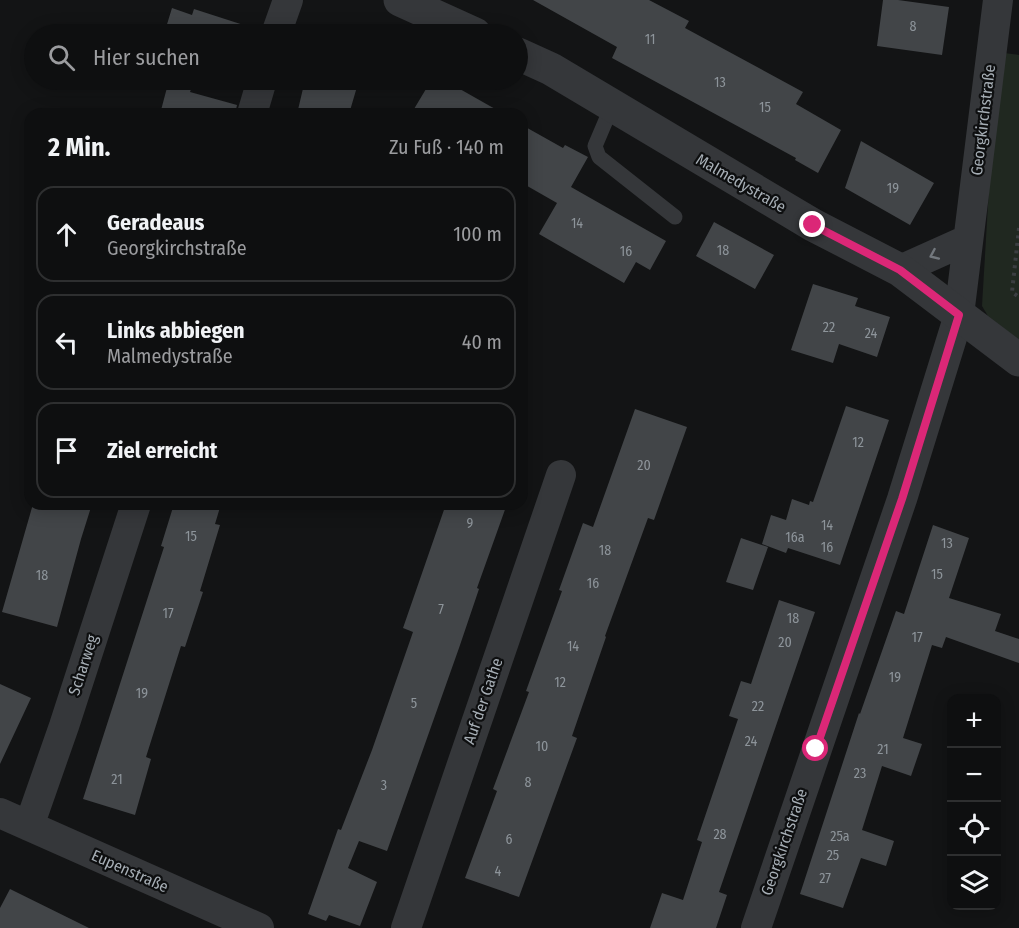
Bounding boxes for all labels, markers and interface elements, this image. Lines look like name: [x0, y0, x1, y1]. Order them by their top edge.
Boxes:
house number: 8: [910, 18, 917, 35]
search box: [24, 24, 528, 90]
house number: 11: [645, 31, 655, 48]
icon: search: [45, 41, 78, 74]
text: Hier suchen: [93, 44, 200, 71]
street label: Georgkirchstraße: [967, 63, 999, 177]
house number: 13: [714, 74, 726, 91]
house number: 15: [759, 99, 771, 116]
text: 2 Min.: [48, 132, 110, 163]
text: Zu Fuß · 140 m: [389, 135, 504, 159]
street label: Malmedystraße: [693, 150, 789, 216]
house number: 19: [887, 180, 899, 197]
text: Geradeaus: [107, 209, 204, 236]
route end: [799, 211, 825, 237]
house number: 14: [571, 215, 583, 232]
icon: ahead: [50, 218, 83, 251]
text: 100 m: [453, 222, 502, 246]
text: Georgkirchstraße: [107, 236, 247, 260]
house number: 18: [717, 242, 729, 259]
house number: 16: [620, 243, 632, 260]
one-way arrow: [929, 248, 940, 260]
text: Links abbiegen: [107, 317, 245, 344]
house number: 22: [823, 319, 835, 336]
house number: 24: [865, 325, 878, 342]
icon: left: [50, 326, 83, 359]
text: 40 m: [462, 330, 502, 354]
text: Malmedystraße: [107, 344, 233, 368]
icon: arrive: [50, 434, 83, 467]
house number: 12: [852, 434, 864, 451]
text: Ziel erreicht: [107, 437, 218, 464]
house number: 20: [637, 457, 651, 474]
house number: 9: [467, 515, 474, 532]
house number: 14: [821, 517, 833, 534]
house number: 15: [185, 528, 197, 545]
house number: 16a: [785, 529, 805, 546]
house number: 13: [941, 535, 953, 552]
house number: 16: [821, 539, 833, 556]
house number: 18: [599, 542, 611, 559]
house number: 15: [931, 566, 943, 583]
house number: 18: [36, 567, 48, 584]
house number: 16: [587, 575, 599, 592]
house number: 7: [438, 601, 444, 618]
house number: 17: [162, 605, 174, 622]
house number: 18: [787, 610, 799, 627]
house number: 17: [911, 629, 923, 646]
street label: Scharweg: [64, 632, 102, 698]
house number: 20: [778, 634, 792, 651]
house number: 14: [567, 638, 579, 655]
street label: Auf der Gathe: [459, 655, 507, 747]
house number: 19: [889, 669, 901, 686]
house number: 12: [554, 674, 566, 691]
house number: 19: [136, 685, 148, 702]
map controls: [947, 694, 1001, 910]
button: +: [947, 694, 1001, 748]
house number: 5: [411, 695, 417, 712]
house number: 22: [752, 698, 764, 715]
house number: 24: [745, 733, 758, 750]
route start: [802, 735, 828, 761]
house number: 10: [536, 738, 548, 755]
house number: 21: [877, 741, 889, 758]
button: −: [947, 748, 1001, 802]
house number: 23: [854, 765, 866, 782]
house number: 21: [111, 771, 123, 788]
house number: 8: [525, 774, 532, 791]
house number: 3: [381, 777, 387, 794]
street label: Georgkirchstraße: [757, 786, 811, 898]
button: locate: [947, 802, 1001, 856]
house number: 28: [713, 826, 727, 843]
house number: 25a: [830, 828, 850, 845]
house number: 6: [506, 831, 513, 848]
street label: Eupenstraße: [89, 846, 171, 896]
house number: 25: [827, 847, 839, 864]
button: layers: [947, 856, 1001, 910]
house number: 4: [495, 863, 502, 880]
house number: 27: [819, 870, 831, 887]

